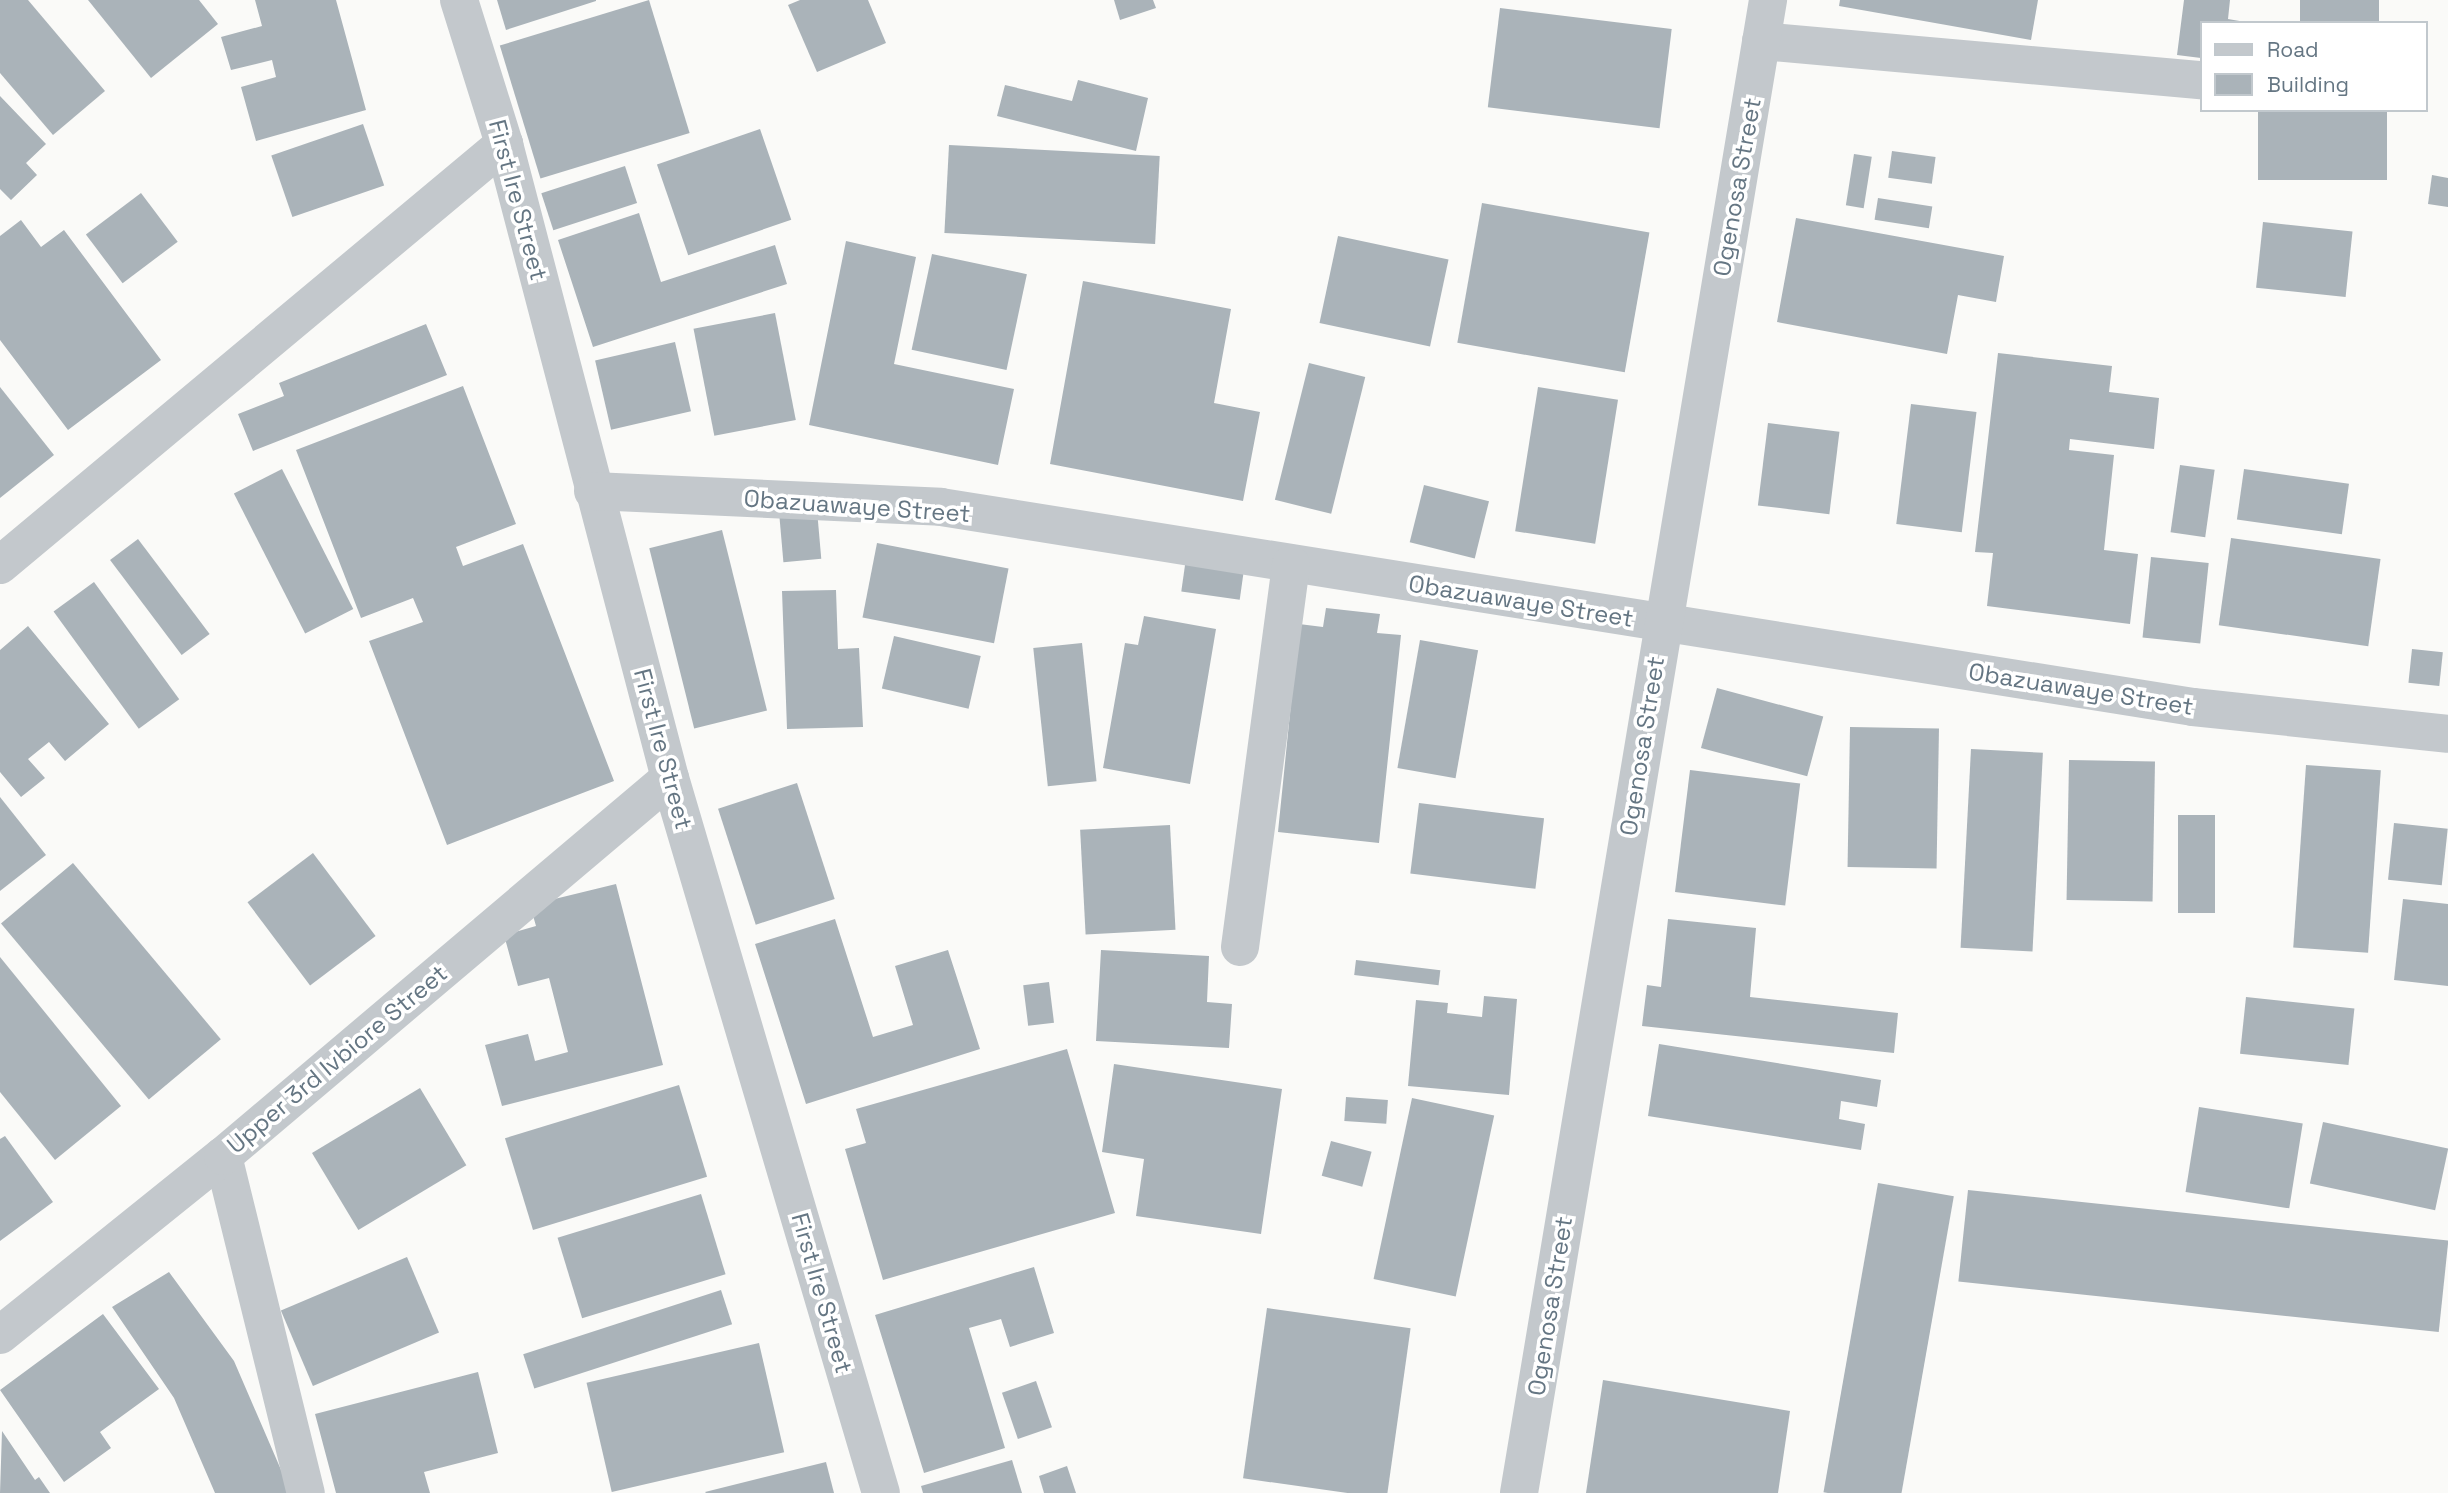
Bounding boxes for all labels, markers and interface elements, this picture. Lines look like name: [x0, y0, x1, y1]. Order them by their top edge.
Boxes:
legend: [2200, 21, 2427, 112]
text: Road: [2267, 36, 2319, 63]
text: Building: [2267, 71, 2349, 98]
street label: Ogenosa Street: [1707, 95, 1767, 279]
street label: First Ire Street: [483, 116, 553, 284]
street label: Obazuawaye Street: [743, 484, 971, 528]
street label: Obazuawaye Street: [1407, 569, 1635, 633]
street label: Ogenosa Street: [1614, 654, 1670, 838]
street label: Obazuawaye Street: [1967, 657, 2195, 721]
street label: First Ire Street: [628, 665, 698, 833]
street label: Upper 3rd Ivbiore Street: [221, 959, 453, 1159]
street label: First Ire Street: [785, 1210, 859, 1376]
street label: Ogenosa Street: [1522, 1214, 1578, 1398]

